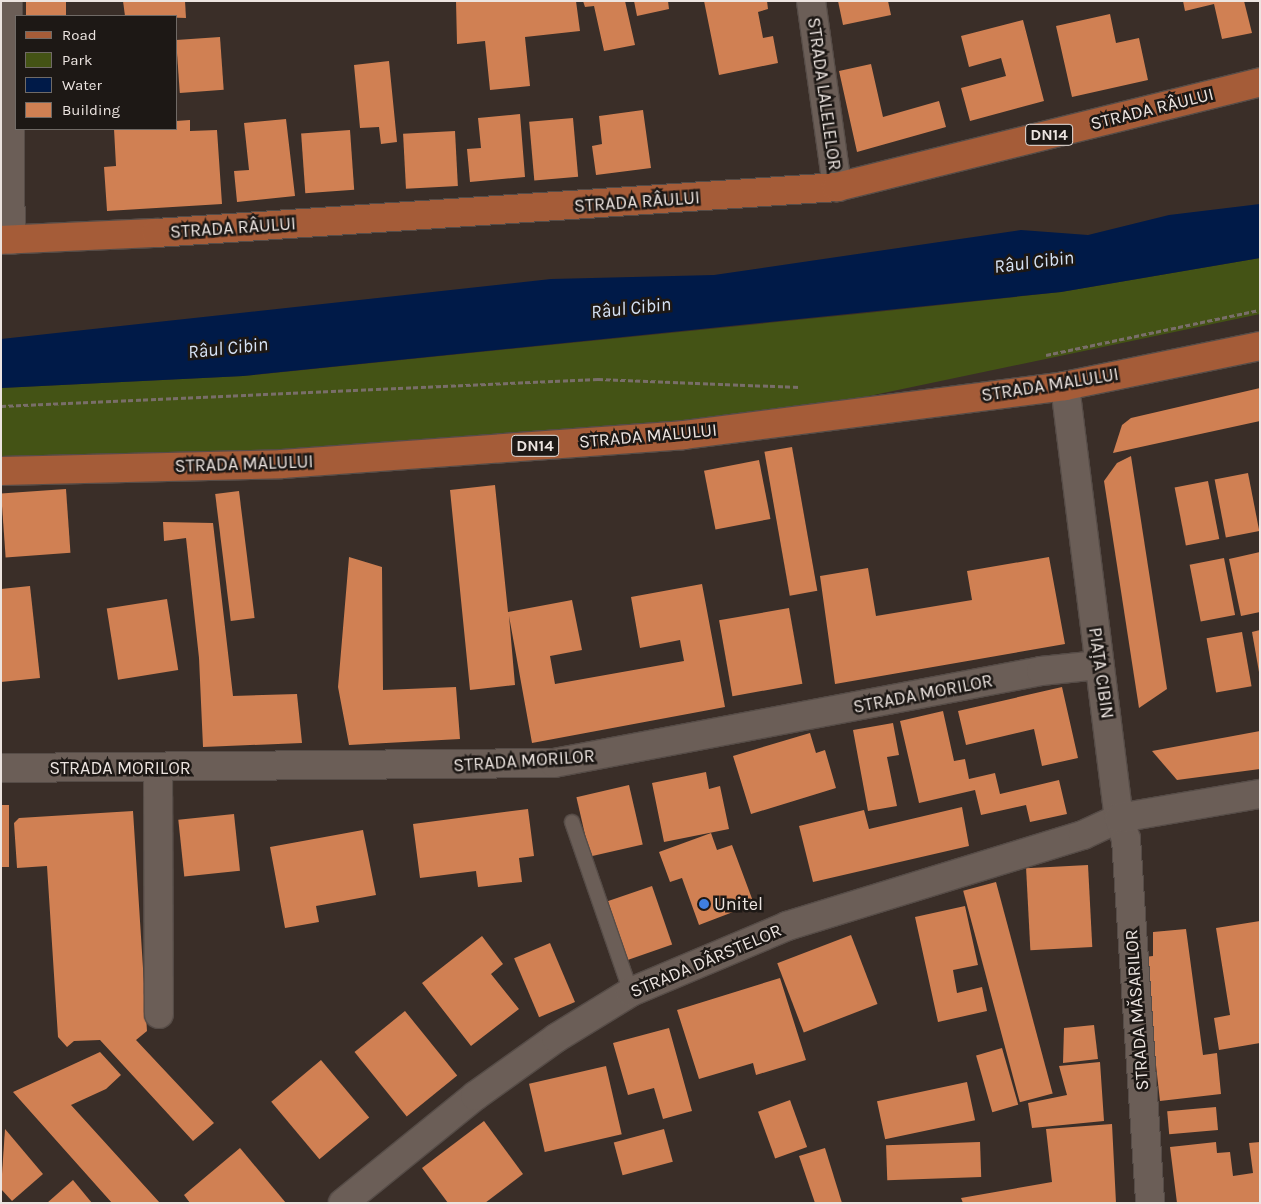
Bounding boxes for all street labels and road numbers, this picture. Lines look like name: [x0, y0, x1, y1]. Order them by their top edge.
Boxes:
street label: STRADA LALELELOR: [803, 16, 845, 172]
street label: STRADA RÂULUI: [1088, 83, 1216, 135]
road number: DN14: [1024, 122, 1074, 148]
street label: STRADA RÂULUI: [573, 187, 701, 217]
street label: STRADA RÂULUI: [169, 213, 297, 243]
street label: STRADA MALULUI: [980, 363, 1120, 407]
street label: STRADA MALULUI: [578, 419, 718, 453]
road number: DN14: [510, 432, 560, 460]
street label: STRADA MALULUI: [174, 451, 314, 477]
street label: PIAȚA CIBIN: [1084, 626, 1118, 720]
street label: STRADA MORILOR: [851, 670, 995, 718]
street label: STRADA MORILOR: [453, 745, 595, 777]
street label: STRADA MORILOR: [49, 757, 191, 779]
street label: STRADA DÂRSTELOR: [627, 919, 785, 1003]
street label: STRADA MĂSARILOR: [1121, 929, 1153, 1091]

